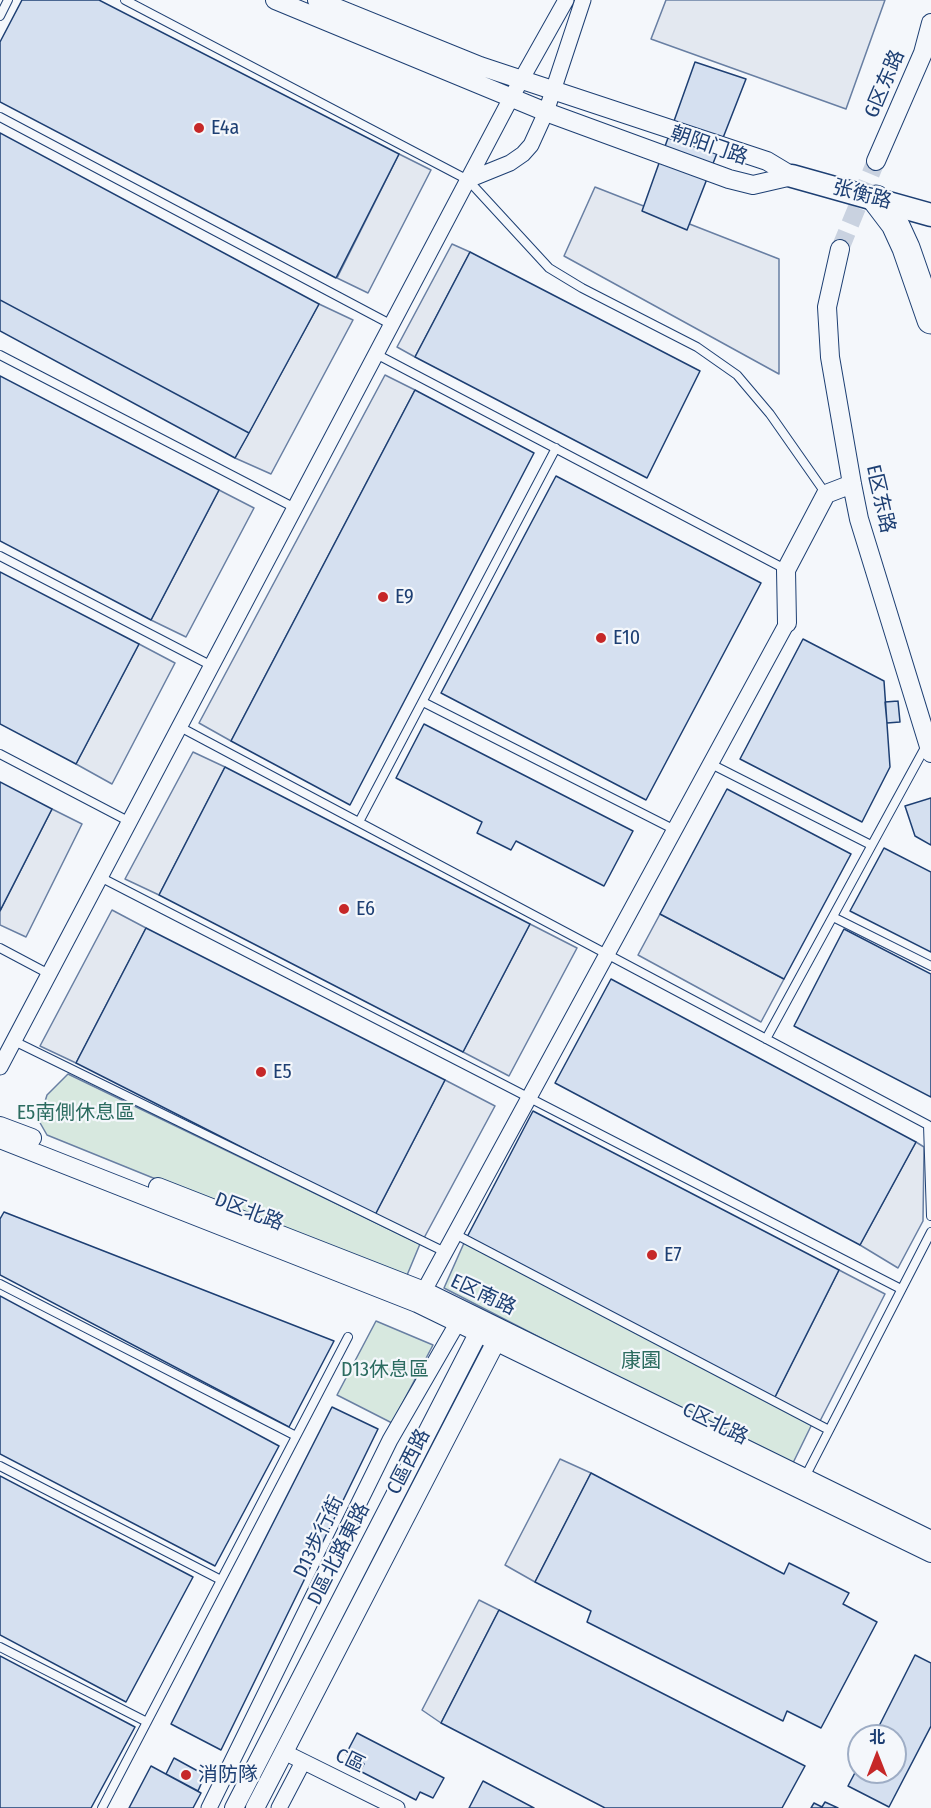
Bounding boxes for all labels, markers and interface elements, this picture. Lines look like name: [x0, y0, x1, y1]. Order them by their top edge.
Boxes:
street label: G区东路: [860, 46, 910, 122]
place label: E4a: [211, 116, 239, 140]
marker: E4a: [192, 121, 206, 135]
street label: 朝阳门路: [667, 122, 751, 170]
street label: 张衡路: [830, 176, 894, 214]
street label: E区东路: [861, 462, 899, 536]
place label: E9: [395, 585, 414, 609]
marker: E9: [376, 590, 390, 604]
place label: E10: [613, 626, 640, 650]
marker: E10: [594, 631, 608, 645]
place label: E6: [356, 897, 375, 921]
marker: E6: [337, 902, 351, 916]
place label: E5: [273, 1060, 292, 1084]
marker: E5: [254, 1065, 268, 1079]
park label: E5南側休息區: [17, 1101, 135, 1125]
street label: D区北路: [211, 1188, 287, 1236]
place label: E7: [664, 1243, 681, 1267]
marker: E7: [645, 1248, 659, 1262]
street label: E区南路: [446, 1269, 520, 1321]
park label: 康園: [621, 1349, 661, 1373]
park label: D13休息區: [341, 1358, 429, 1382]
street label: C区北路: [678, 1398, 752, 1450]
street label: C區西路: [382, 1425, 436, 1499]
street label: D13步行街: [289, 1492, 349, 1582]
street label: D區北路東路: [303, 1499, 375, 1609]
north arrow: [847, 1724, 907, 1784]
text: 北: [869, 1728, 885, 1747]
street label: C區: [331, 1744, 369, 1778]
place label: 消防隊: [198, 1763, 258, 1787]
marker: 消防隊: [179, 1768, 193, 1782]

